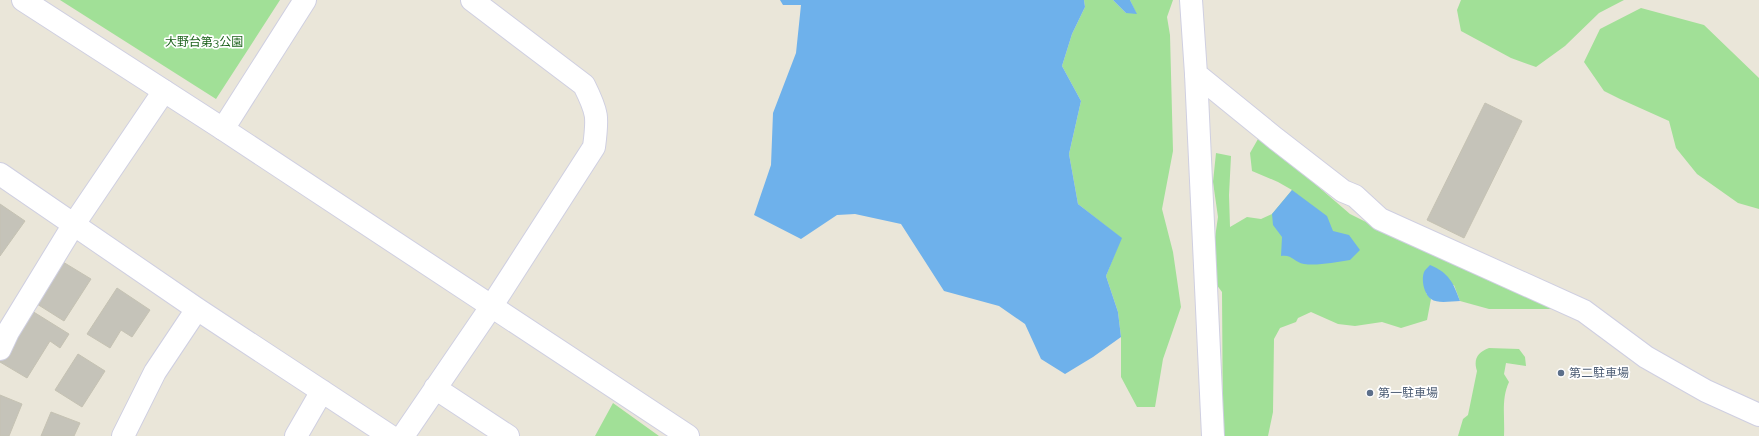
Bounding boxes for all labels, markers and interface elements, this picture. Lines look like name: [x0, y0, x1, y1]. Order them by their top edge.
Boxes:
park label: 大野台第3公園: [165, 35, 243, 49]
place label: 第二駐車場: [1569, 366, 1629, 380]
marker: 第二駐車場: [1556, 368, 1566, 378]
place label: 第一駐車場: [1378, 386, 1438, 400]
marker: 第一駐車場: [1365, 388, 1375, 398]

